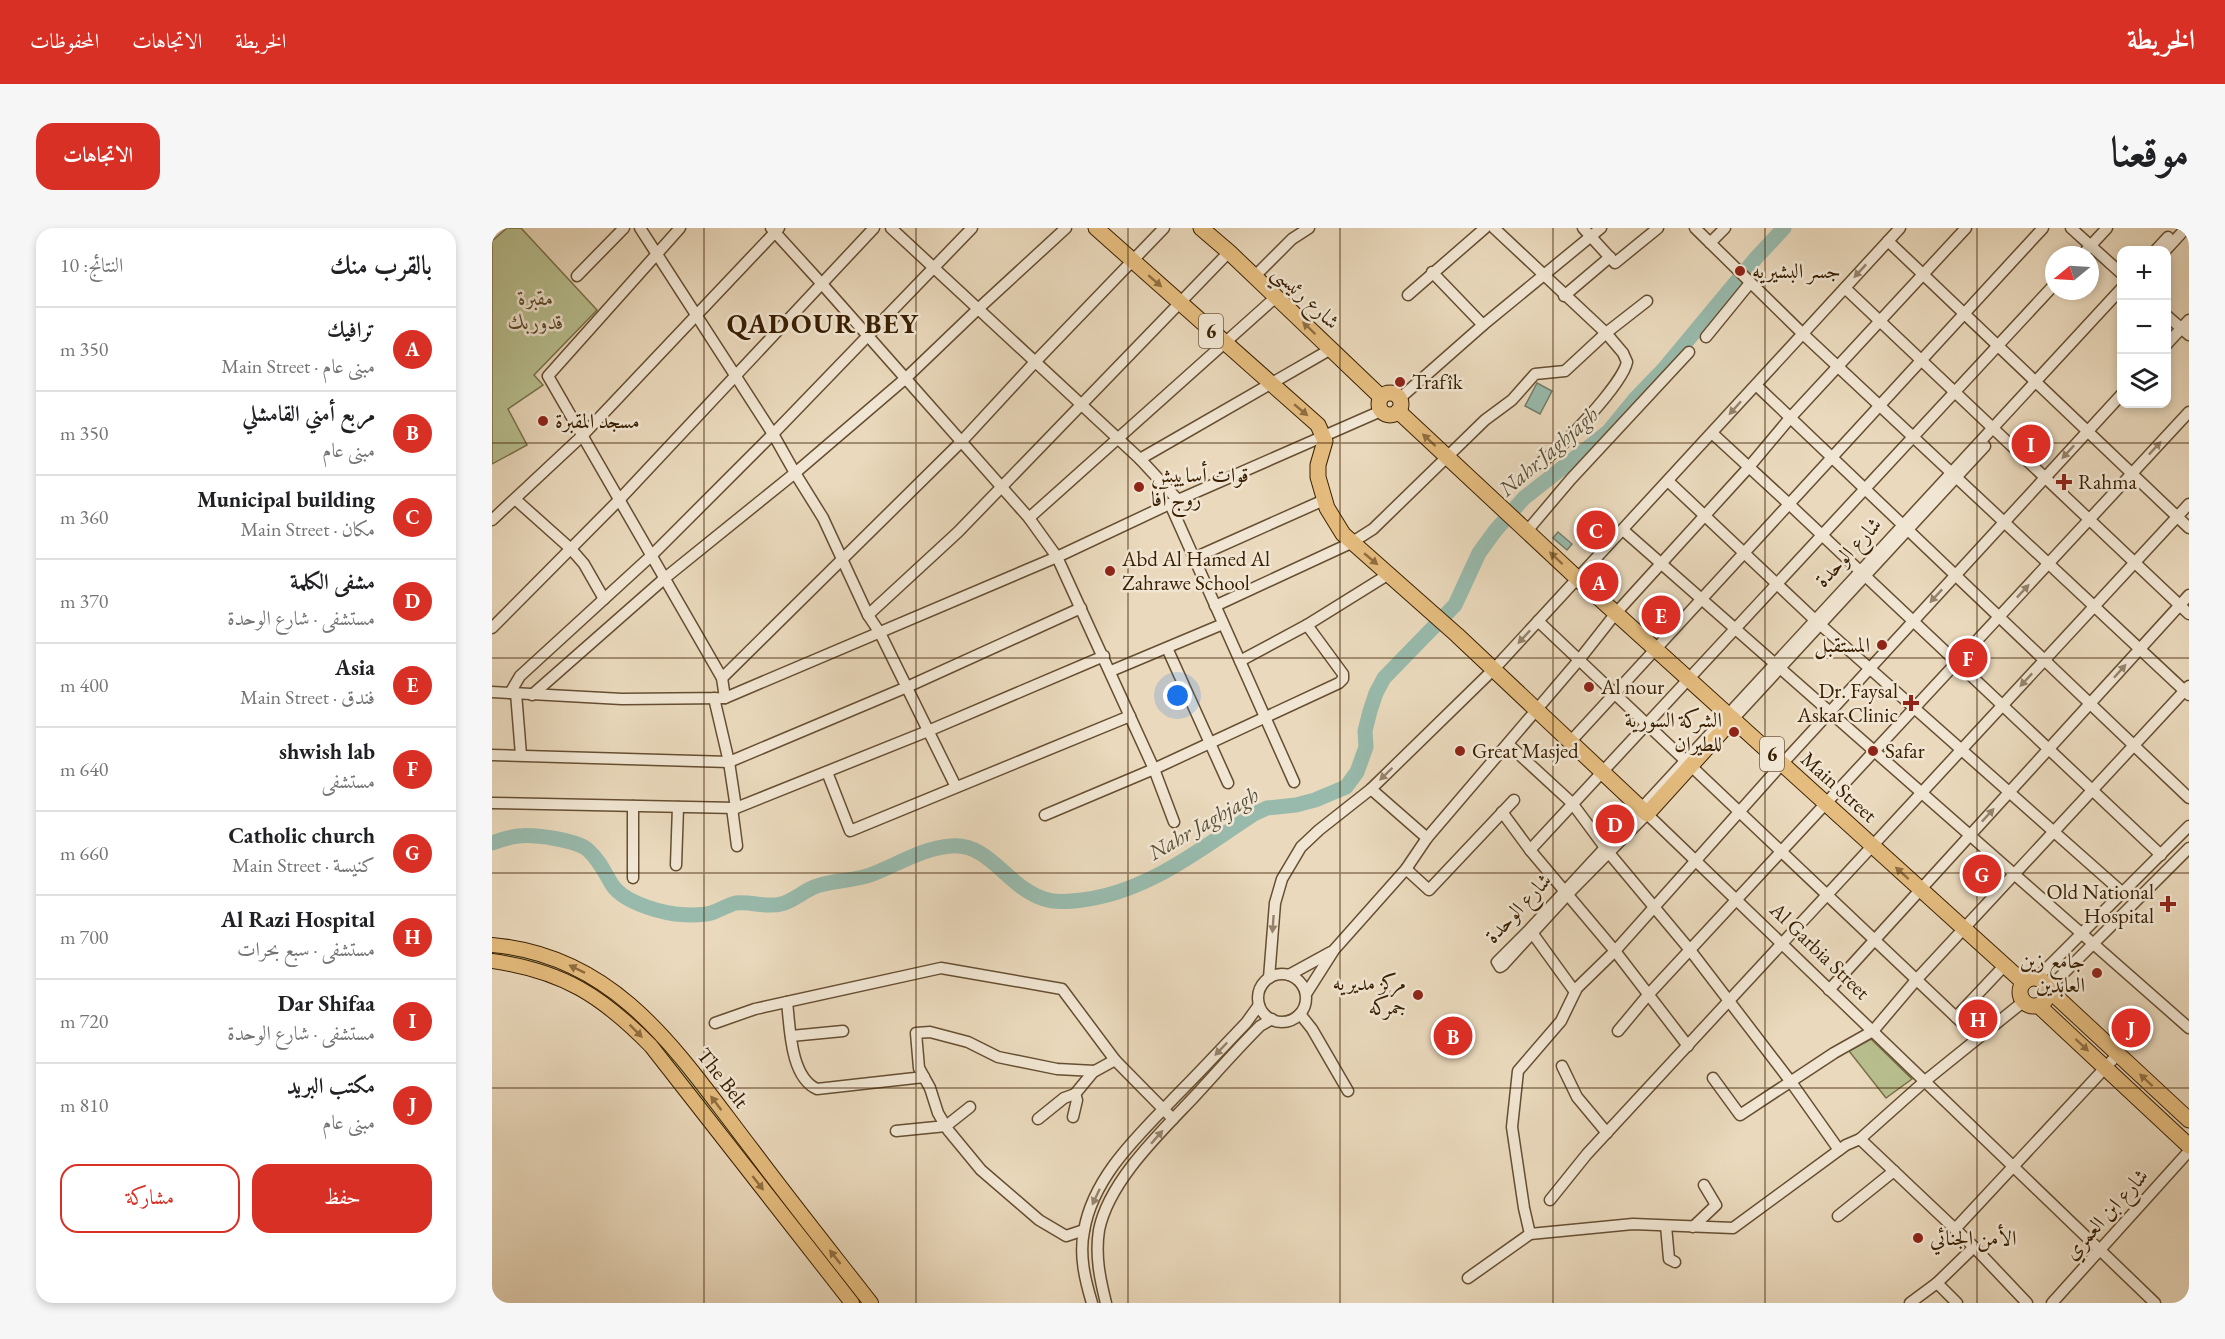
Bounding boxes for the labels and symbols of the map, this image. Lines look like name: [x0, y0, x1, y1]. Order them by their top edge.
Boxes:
north arrow: [2045, 246, 2099, 300]
place label: جسر البشيريه: [1752, 257, 1841, 285]
street label: شارع رئيسي: [1262, 259, 1346, 340]
marker: جسر البشيريه: [1733, 264, 1747, 278]
one-way arrow: [1854, 264, 1868, 278]
one-way arrow: [1147, 274, 1162, 287]
park label: مقبرة قدوربك: [508, 284, 564, 335]
district label: QADOUR BEY: [727, 306, 919, 341]
road number: 6: [1199, 314, 1223, 348]
one-way arrow: [1301, 321, 1316, 335]
place label: Trafîk: [1412, 368, 1464, 395]
marker: Trafîk: [1393, 375, 1407, 389]
water label: Nahr Jaghjagh: [1492, 400, 1605, 503]
one-way arrow: [1728, 400, 1742, 415]
one-way arrow: [1293, 404, 1309, 417]
place label: مسجد المقبرة: [555, 407, 640, 434]
marker: مسجد المقبرة: [536, 414, 550, 428]
pin: I: [2012, 422, 2050, 466]
one-way arrow: [1422, 434, 1437, 447]
one-way arrow: [2148, 441, 2161, 456]
one-way arrow: [2061, 445, 2075, 460]
place label: قوات أساييش روج آفا: [1151, 460, 1249, 518]
place label: Rahma: [2078, 468, 2138, 495]
marker: Rahma: [2055, 473, 2073, 491]
marker: قوات أساييش روج آفا: [1132, 480, 1146, 494]
pin: C: [1576, 508, 1616, 552]
street label: شارع الوحدة: [1808, 511, 1891, 596]
place label: Abd Al Hamed Al Zahrawe School: [1121, 545, 1270, 596]
one-way arrow: [1549, 552, 1564, 565]
one-way arrow: [1363, 553, 1379, 566]
pin: A: [1580, 560, 1618, 604]
marker: Abd Al Hamed Al Zahrawe School: [1103, 564, 1117, 578]
one-way arrow: [2016, 584, 2029, 599]
one-way arrow: [1930, 588, 1943, 603]
pin: E: [1642, 592, 1680, 638]
one-way arrow: [1517, 629, 1531, 644]
place label: المستقبل: [1814, 631, 1870, 660]
pin: F: [1948, 636, 1988, 680]
marker: المستقبل: [1875, 638, 1889, 652]
one-way arrow: [2113, 664, 2126, 679]
one-way arrow: [2020, 672, 2033, 687]
place label: Al nour: [1600, 673, 1664, 700]
place label: Dr. Faysal Askar Clinic: [1796, 677, 1898, 728]
marker: Al nour: [1582, 680, 1596, 694]
your location: [1163, 681, 1192, 710]
marker: Dr. Faysal Askar Clinic: [1902, 694, 1920, 712]
place label: الشركة السورية للطيران: [1625, 706, 1722, 757]
marker: الشركة السورية للطيران: [1727, 725, 1741, 739]
place label: Great Masjed: [1472, 737, 1579, 764]
road number: 6: [1760, 737, 1784, 771]
place label: Safar: [1885, 737, 1925, 764]
marker: Great Masjed: [1453, 744, 1467, 758]
marker: Safar: [1866, 744, 1880, 758]
street label: Main Street: [1796, 745, 1883, 828]
one-way arrow: [1380, 767, 1394, 781]
water label: Nahr Jaghjagh: [1142, 780, 1264, 867]
pin: D: [1596, 802, 1634, 846]
one-way arrow: [1981, 807, 1995, 822]
pin: G: [1962, 852, 2002, 896]
one-way arrow: [1895, 866, 1909, 880]
street label: شارع الوحدة: [1478, 867, 1561, 952]
place label: Old National Hospital: [2046, 878, 2154, 929]
street label: Al Garbia Street: [1764, 895, 1876, 1005]
marker: Old National Hospital: [2159, 895, 2177, 913]
one-way arrow: [1268, 914, 1277, 933]
place label: جامع زين العابدين: [2020, 947, 2085, 998]
one-way arrow: [569, 964, 586, 974]
marker: جامع زين العابدين: [2090, 966, 2104, 980]
place label: مركز مديريه جمركه: [1333, 969, 1406, 1020]
marker: مركز مديريه جمركه: [1411, 988, 1425, 1002]
pin: H: [1958, 996, 1998, 1042]
pin: J: [2112, 1006, 2150, 1050]
pin: B: [1434, 1014, 1472, 1058]
one-way arrow: [629, 1023, 643, 1037]
one-way arrow: [2075, 1038, 2089, 1052]
street label: The Belt: [691, 1042, 756, 1114]
one-way arrow: [1215, 1042, 1229, 1056]
one-way arrow: [2139, 1074, 2154, 1087]
one-way arrow: [709, 1095, 722, 1111]
one-way arrow: [1150, 1130, 1164, 1145]
street label: شارع ابن العمري: [2057, 1162, 2158, 1268]
one-way arrow: [752, 1175, 764, 1190]
one-way arrow: [1092, 1189, 1101, 1206]
place label: الأمن الجنائي: [1930, 1223, 2016, 1255]
marker: الأمن الجنائي: [1911, 1231, 1925, 1245]
one-way arrow: [829, 1249, 842, 1265]

